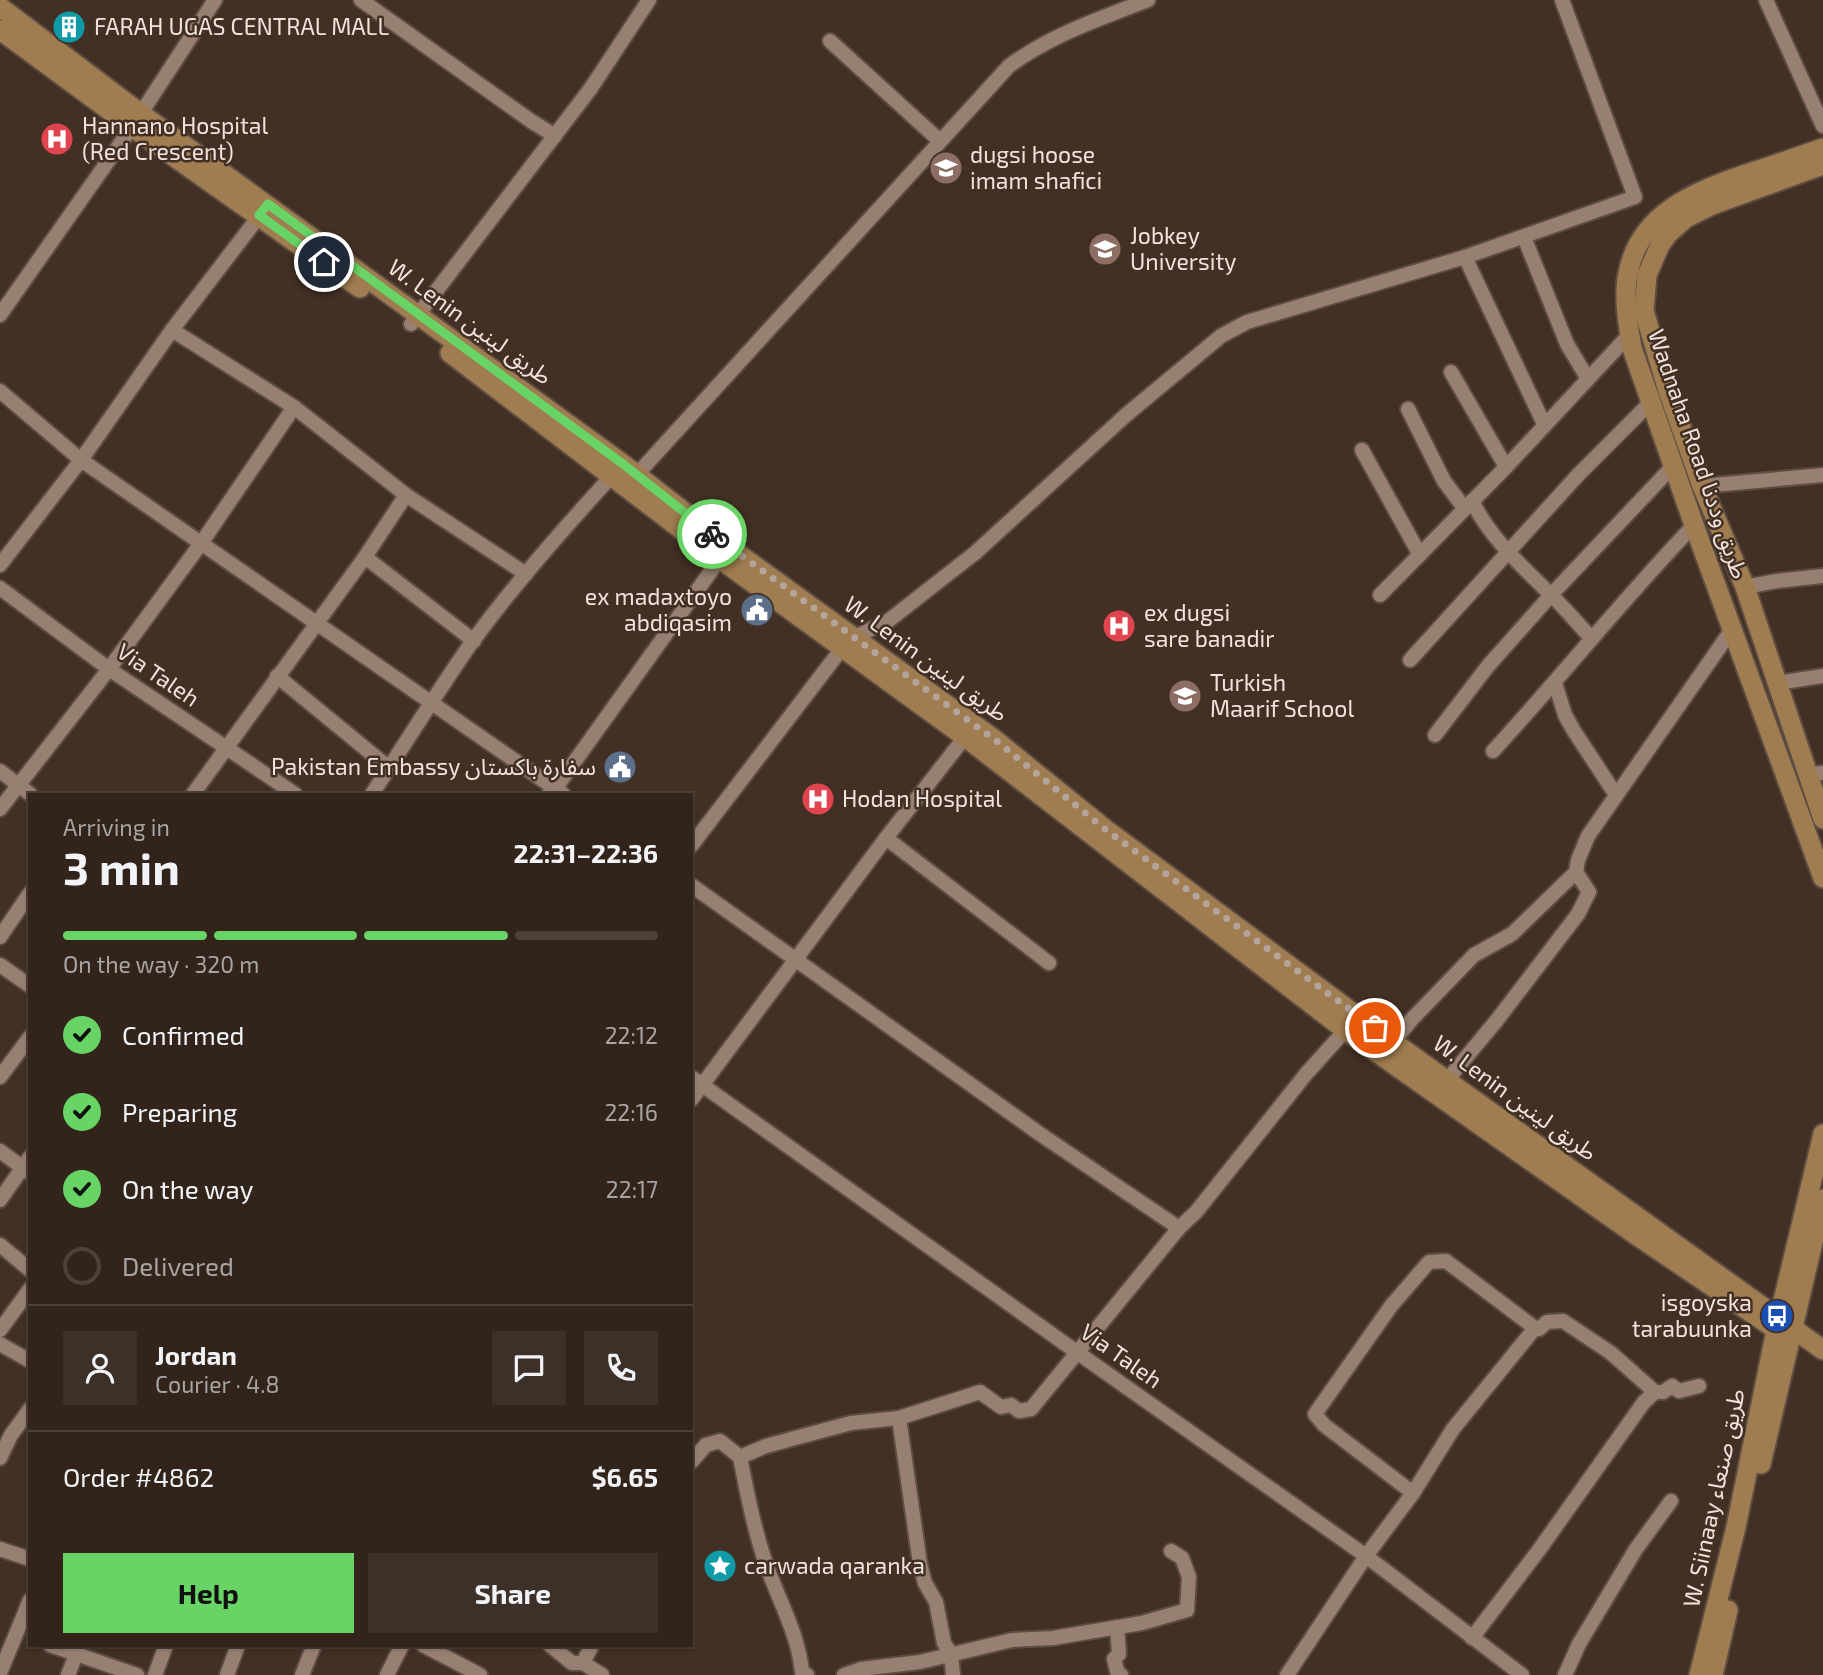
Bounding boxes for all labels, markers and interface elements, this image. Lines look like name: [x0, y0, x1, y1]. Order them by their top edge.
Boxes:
building icon: FARAH UGAS CENTRAL MALL: [50, 8, 88, 46]
place label: FARAH UGAS CENTRAL MALL: [94, 12, 389, 40]
place label: Hannano Hospital (Red Crescent): [82, 111, 268, 165]
hospital icon: Hannano Hospital (Red Crescent): [38, 120, 76, 158]
place label: dugsi hoose imam shafici: [970, 140, 1102, 194]
school or university icon: dugsi hoose imam shafici: [927, 149, 965, 187]
place label: Jobkey University: [1130, 221, 1236, 275]
school or university icon: Jobkey University: [1086, 230, 1124, 268]
pin: [294, 232, 354, 292]
icon: home: [305, 243, 343, 281]
street label: W. Lenin طريق لينين: [383, 252, 558, 391]
street label: Wadnaha Road طريق وددنا: [1642, 325, 1755, 583]
courier: [677, 499, 747, 569]
icon: bike: [693, 515, 731, 553]
place label: ex madaxtoyo abdiqasim: [585, 582, 732, 636]
street label: W. Lenin طريق لينين: [839, 589, 1014, 728]
public building icon: ex madaxtoyo abdiqasim: [738, 591, 776, 629]
place label: ex dugsi sare banadir: [1144, 598, 1275, 652]
hospital icon: ex dugsi sare banadir: [1100, 607, 1138, 645]
street label: Via Taleh: [112, 636, 205, 712]
place label: Turkish Maarif School: [1210, 668, 1354, 722]
school or university icon: Turkish Maarif School: [1166, 677, 1204, 715]
public building icon: Pakistan Embassy سفارة باكستان: [601, 748, 639, 786]
place label: Pakistan Embassy سفارة باكستان: [271, 752, 596, 781]
hospital icon: Hodan Hospital: [799, 780, 837, 818]
place label: Hodan Hospital: [842, 784, 1002, 812]
text: Arriving in: [63, 813, 170, 841]
text: 22:31–22:36: [514, 837, 658, 868]
text: 3 min: [63, 839, 180, 894]
text: On the way · 320 m: [63, 950, 259, 978]
pin: [1345, 998, 1405, 1058]
icon: bag: [1356, 1009, 1394, 1047]
icon: check: [63, 1016, 101, 1054]
text: Confirmed: [122, 1019, 245, 1050]
text: 22:12: [605, 1021, 658, 1049]
street label: W. Lenin طريق لينين: [1428, 1028, 1603, 1167]
icon: check: [63, 1093, 101, 1131]
text: Preparing: [122, 1096, 237, 1127]
text: 22:16: [604, 1098, 658, 1126]
icon: check: [63, 1170, 101, 1208]
text: On the way: [122, 1173, 253, 1204]
text: 22:17: [606, 1175, 658, 1203]
text: Delivered: [122, 1250, 234, 1281]
place label: isgoyska tarabuunka: [1632, 1288, 1752, 1342]
bus stop icon: isgoyska tarabuunka: [1758, 1297, 1796, 1335]
street label: Via Taleh: [1075, 1317, 1168, 1393]
button: person: [63, 1331, 137, 1405]
button: chat: [492, 1331, 566, 1405]
button: phone: [584, 1331, 658, 1405]
text: Jordan: [155, 1339, 237, 1370]
text: Courier · 4.8: [155, 1370, 279, 1398]
street label: W. Siinaay طريق صنعاء: [1676, 1386, 1751, 1610]
text: Order #4862: [63, 1461, 214, 1492]
text: $6.65: [592, 1461, 658, 1492]
place icon: carwada qaranka: [701, 1547, 739, 1585]
place label: carwada qaranka: [744, 1551, 925, 1579]
button: Help: [63, 1553, 354, 1633]
button: Share: [368, 1553, 658, 1633]

